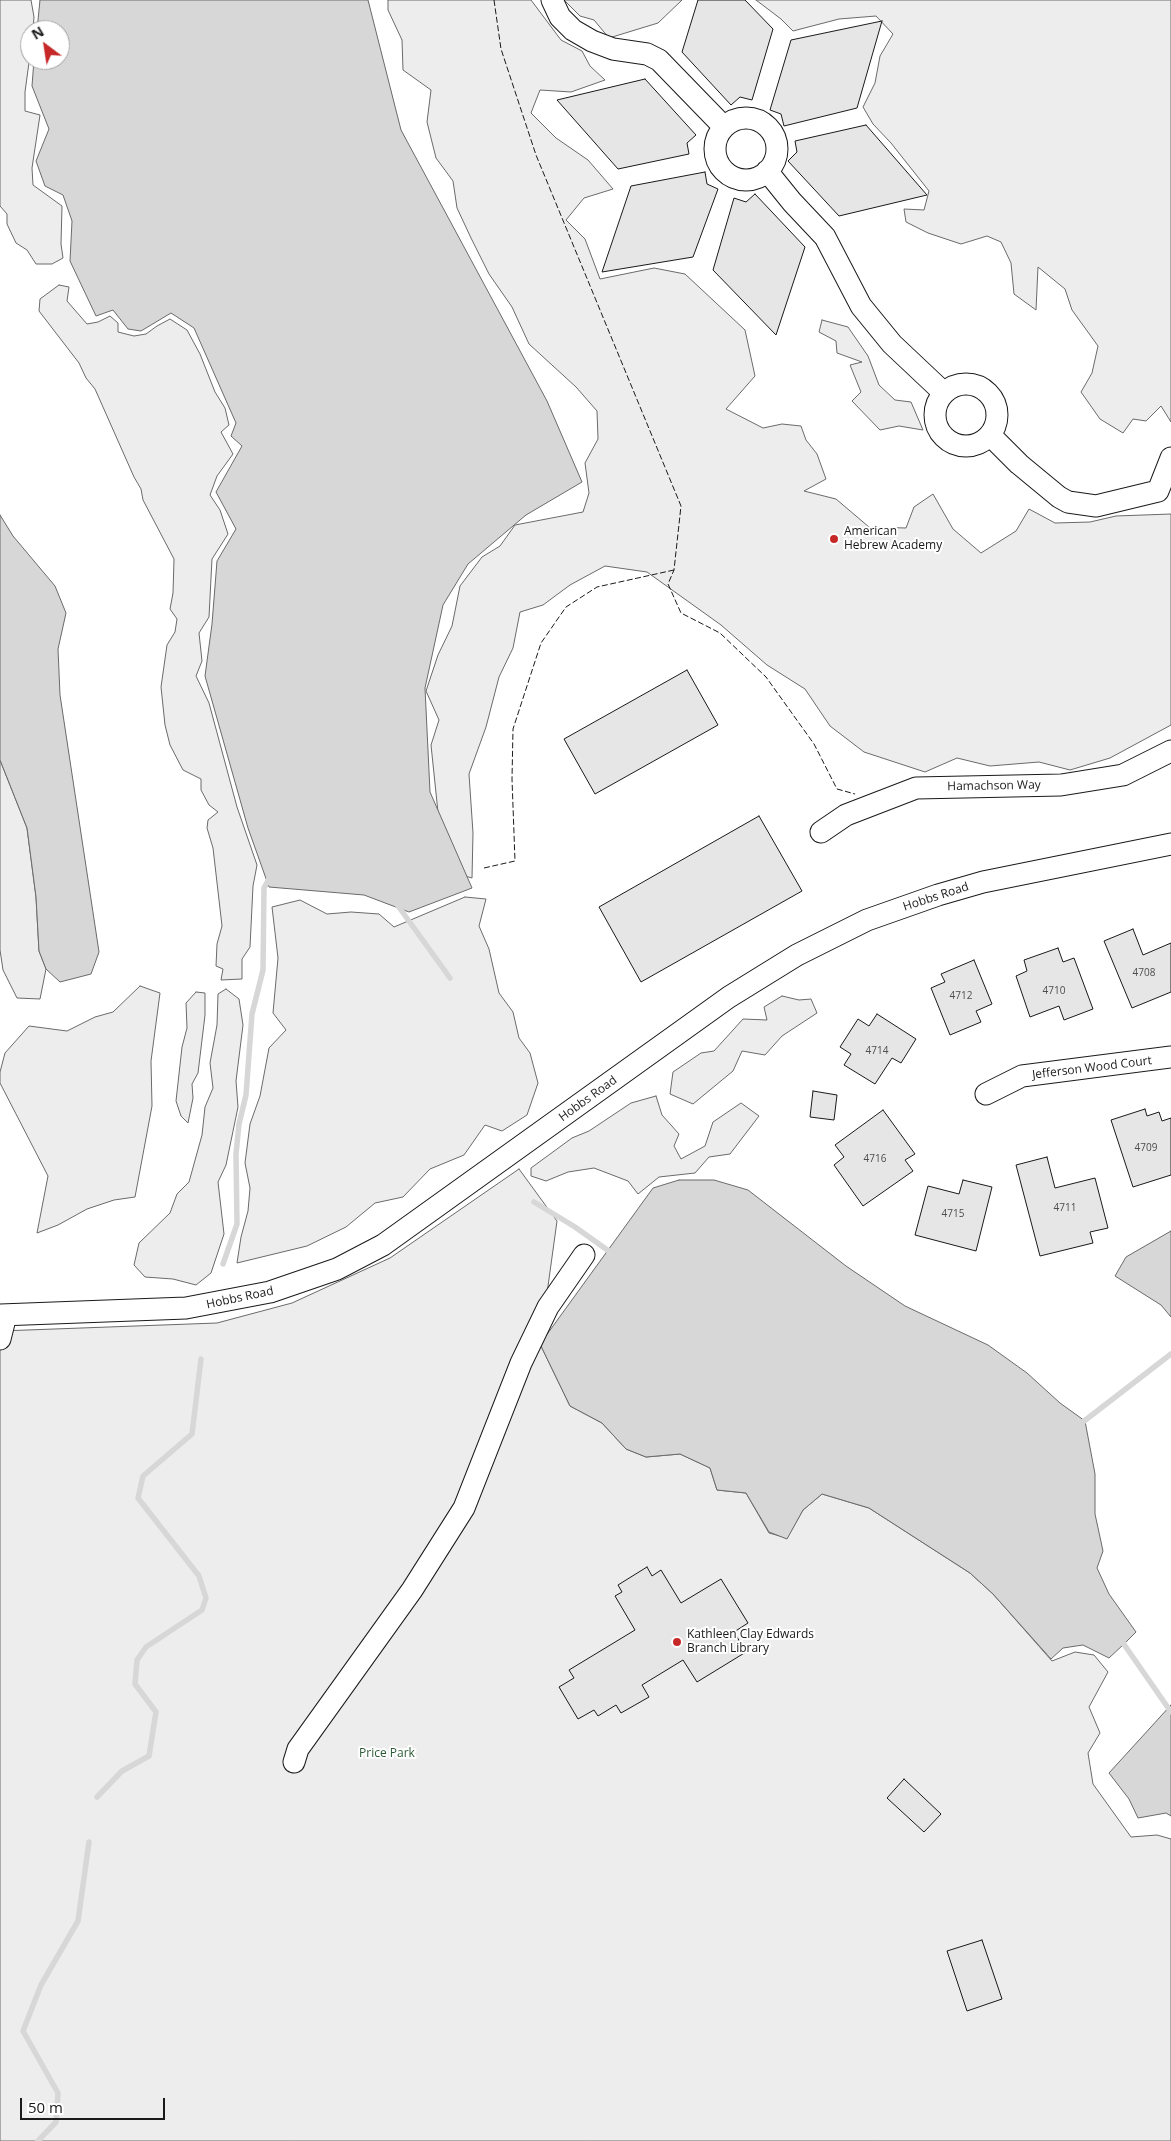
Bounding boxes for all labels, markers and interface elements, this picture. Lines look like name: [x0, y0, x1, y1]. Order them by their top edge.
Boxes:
north arrow: [20, 20, 70, 70]
text: N: [28, 21, 47, 44]
place label: American Hebrew Academy: [844, 525, 942, 553]
marker: American Hebrew Academy: [828, 533, 840, 545]
street label: Hamachson Way: [947, 778, 1041, 794]
street label: Hobbs Road: [901, 880, 971, 914]
house number: 4708: [1133, 967, 1155, 979]
house number: 4710: [1043, 985, 1065, 997]
house number: 4712: [950, 990, 972, 1002]
house number: 4714: [866, 1045, 888, 1057]
street label: Jefferson Wood Court: [1031, 1054, 1153, 1082]
street label: Hobbs Road: [556, 1073, 620, 1125]
house number: 4709: [1135, 1142, 1157, 1154]
house number: 4716: [864, 1153, 886, 1165]
house number: 4711: [1054, 1202, 1076, 1214]
house number: 4715: [942, 1208, 964, 1220]
street label: Hobbs Road: [205, 1284, 275, 1312]
place label: Kathleen Clay Edwards Branch Library: [687, 1628, 814, 1656]
marker: Kathleen Clay Edwards Branch Library: [671, 1636, 683, 1648]
park label: Price Park: [359, 1747, 415, 1761]
scale bar: [22, 2088, 168, 2120]
text: 50 m: [28, 2097, 63, 2117]

